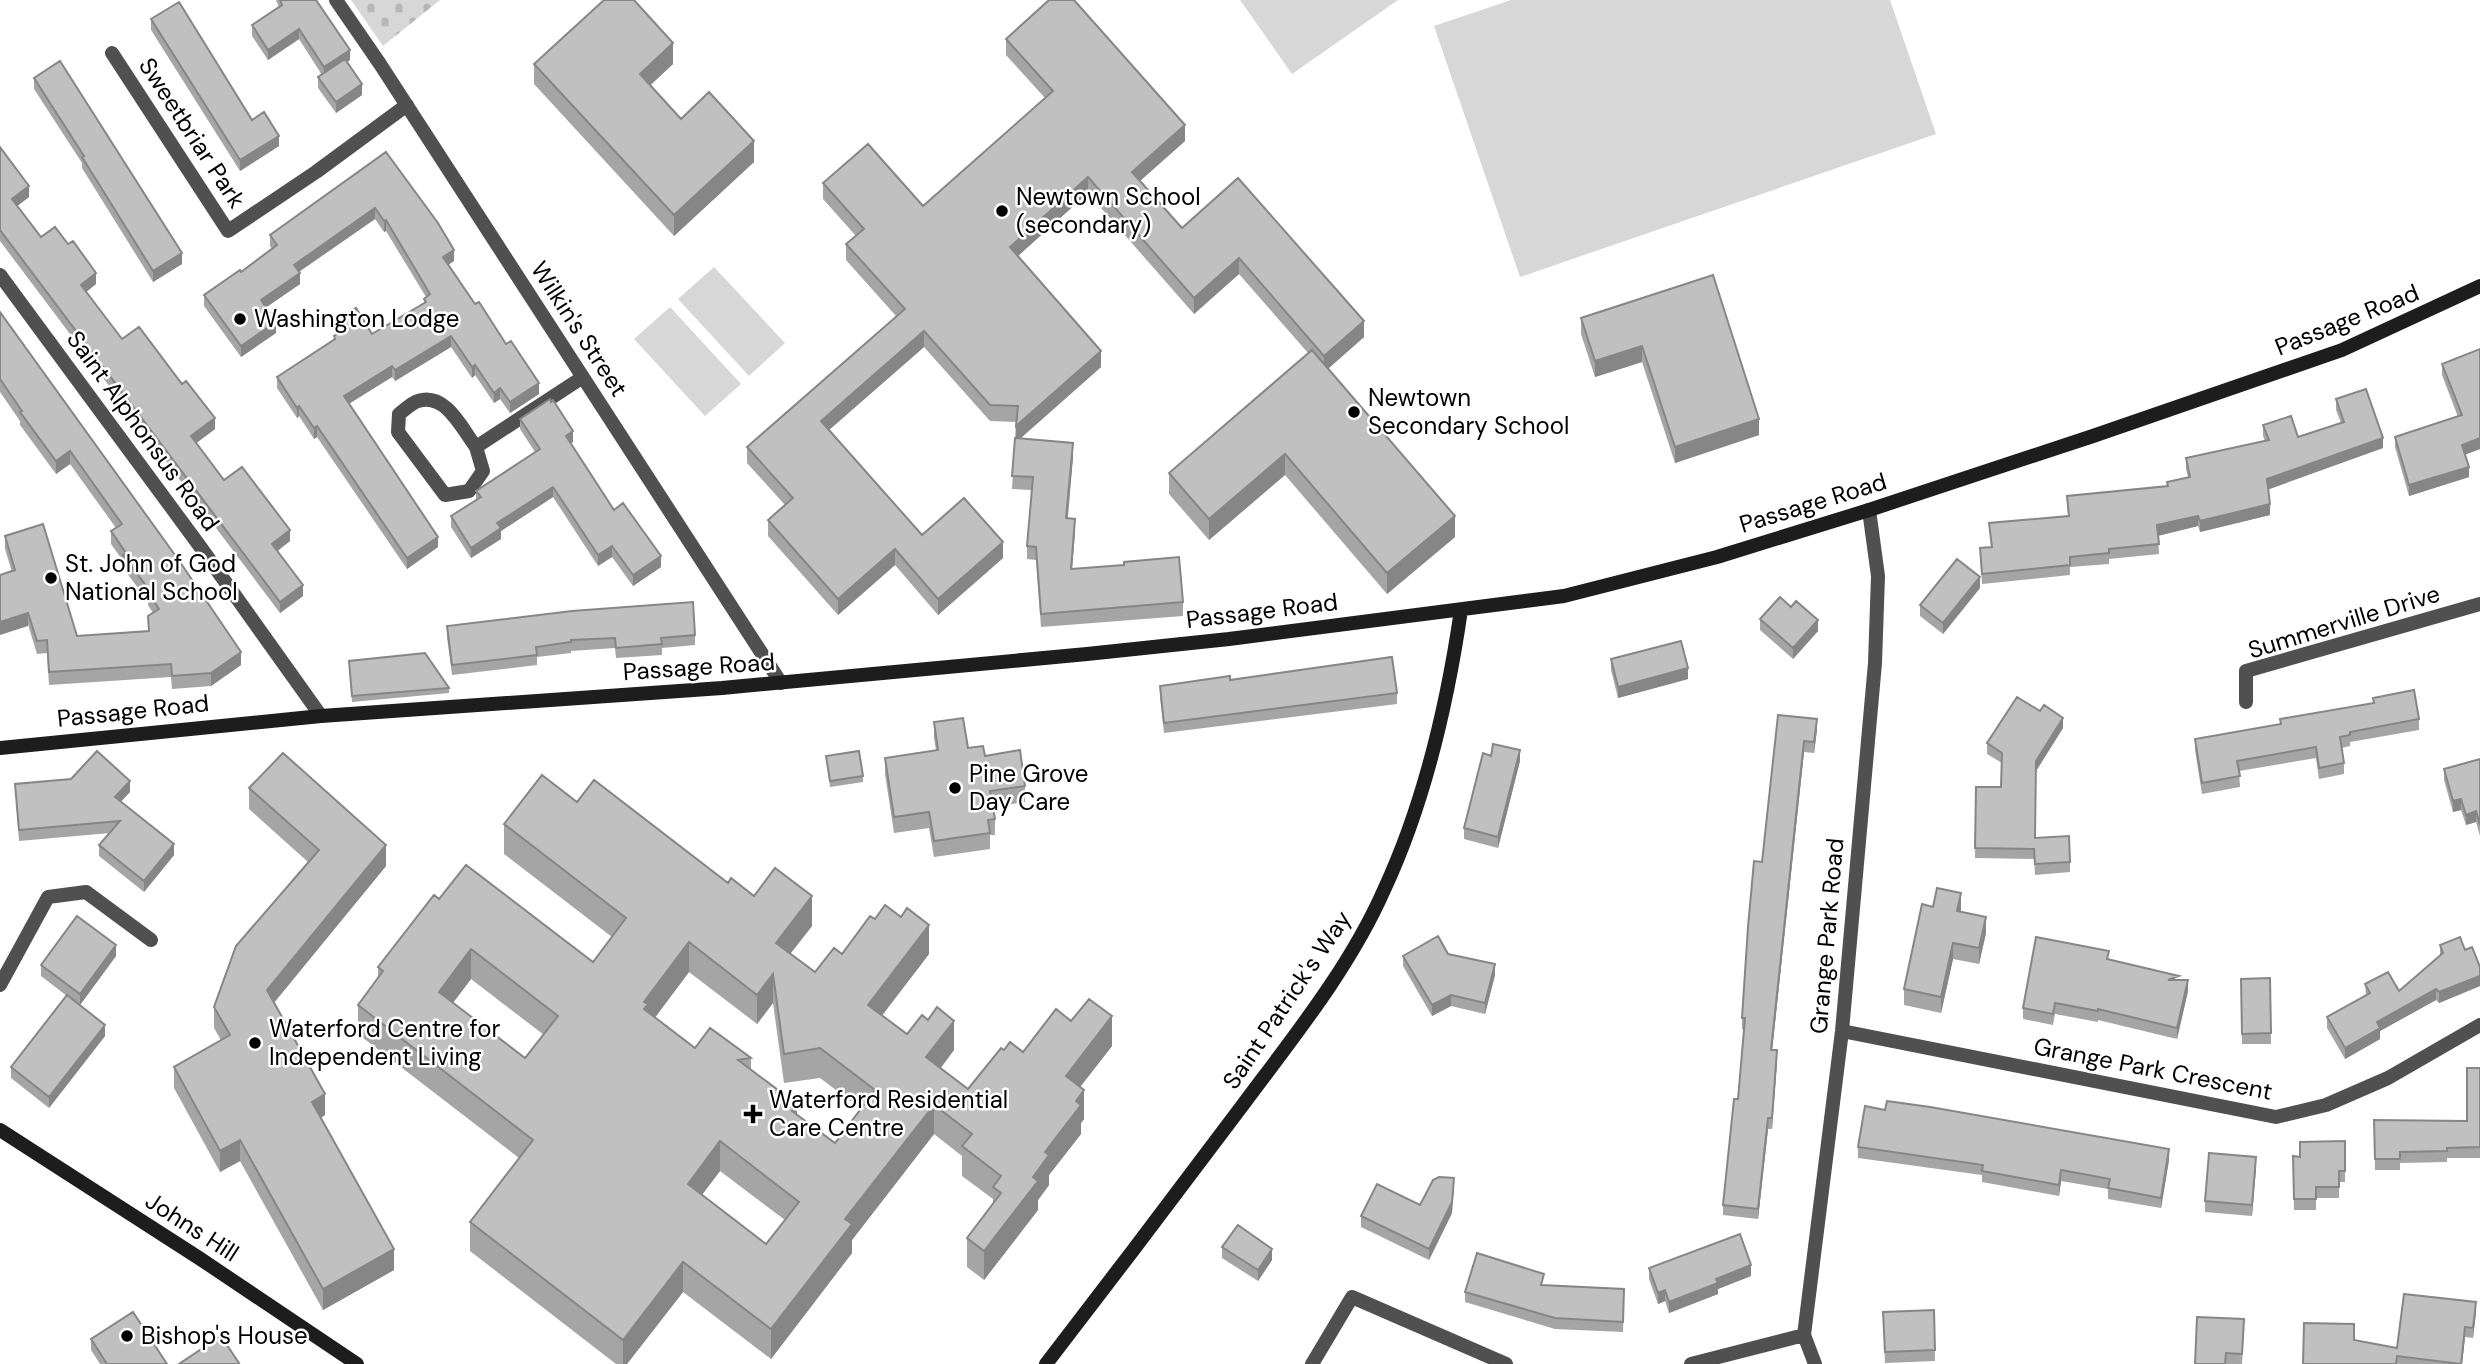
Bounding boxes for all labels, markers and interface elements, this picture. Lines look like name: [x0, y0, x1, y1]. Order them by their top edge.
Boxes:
street label: Sweetbriar Park: [132, 52, 253, 214]
place label: Newtown School (secondary): [1016, 181, 1201, 240]
marker: Newtown School (secondary): [994, 203, 1010, 219]
street label: Wilkin's Street: [524, 255, 635, 402]
street label: Passage Road: [2270, 277, 2423, 362]
place label: Washington Lodge: [254, 303, 459, 334]
marker: Washington Lodge: [232, 311, 248, 327]
street label: Saint Alphonsus Road: [60, 324, 227, 537]
place label: Newtown Secondary School: [1368, 382, 1569, 441]
marker: Newtown Secondary School: [1346, 404, 1362, 420]
street label: Passage Road: [1735, 465, 1890, 540]
place label: St. John of God National School: [65, 548, 238, 607]
marker: St. John of God National School: [43, 570, 59, 586]
street label: Summerville Drive: [2244, 578, 2444, 665]
street label: Passage Road: [1184, 586, 1339, 635]
street label: Passage Road: [622, 646, 776, 687]
street label: Passage Road: [56, 687, 210, 734]
place label: Pine Grove Day Care: [969, 758, 1088, 817]
marker: Pine Grove Day Care: [947, 780, 963, 796]
street label: Grange Park Road: [1802, 837, 1851, 1035]
street label: Saint Patrick's Way: [1215, 905, 1358, 1095]
place label: Waterford Centre for Independent Living: [269, 1013, 501, 1072]
street label: Grange Park Crescent: [2031, 1030, 2275, 1107]
marker: Waterford Centre for Independent Living: [247, 1035, 263, 1051]
place label: Waterford Residential Care Centre: [769, 1084, 1008, 1143]
marker: Waterford Residential Care Centre: [743, 1104, 763, 1124]
street label: Johns Hill: [140, 1185, 245, 1268]
place label: Bishop's House: [141, 1320, 308, 1351]
marker: Bishop's House: [119, 1328, 135, 1344]

